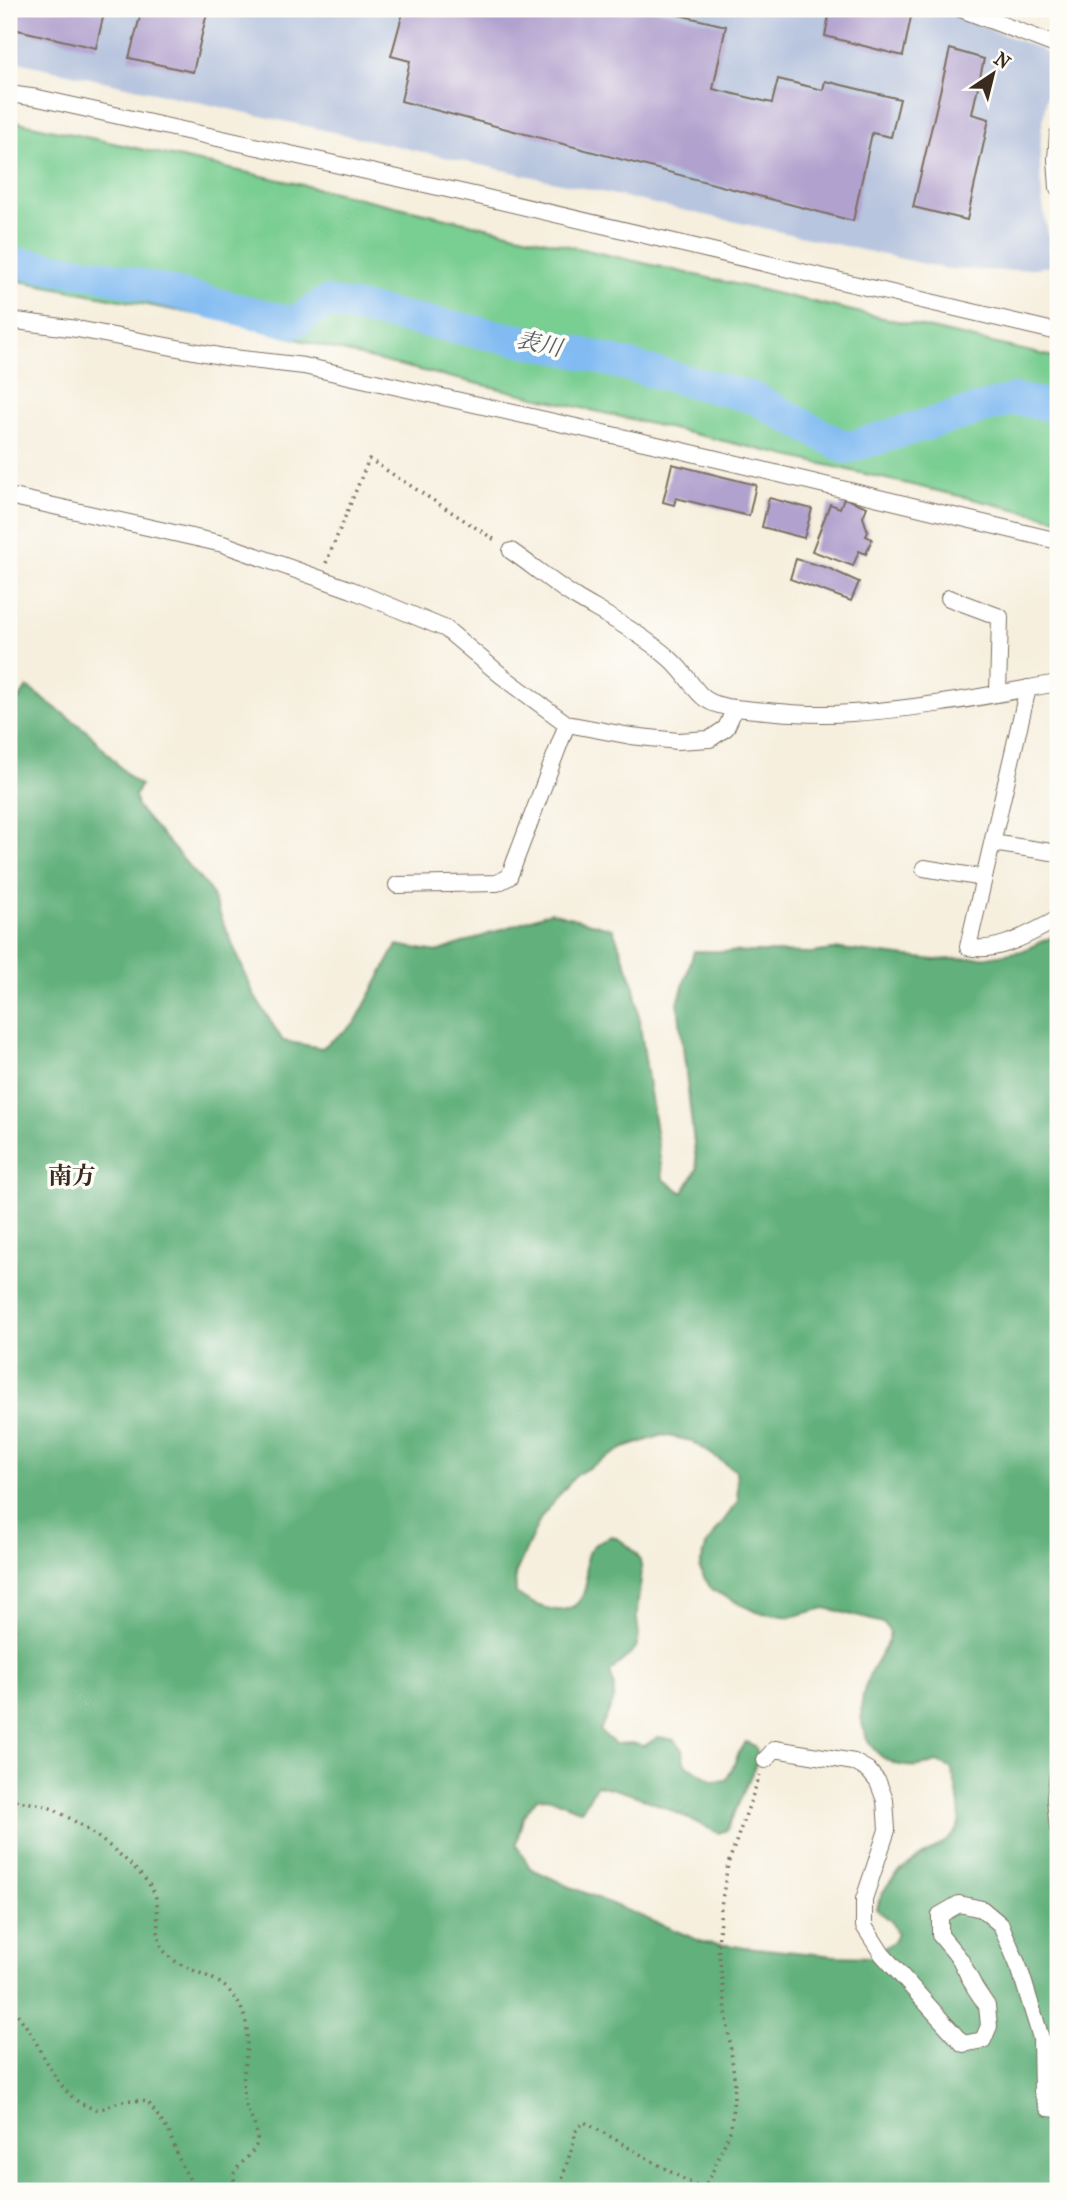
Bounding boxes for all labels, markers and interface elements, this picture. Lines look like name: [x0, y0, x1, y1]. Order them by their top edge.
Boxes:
north arrow: [958, 38, 1028, 108]
text: N: [990, 48, 1015, 74]
water label: 表川: [514, 326, 567, 363]
district label: 南方: [48, 1162, 96, 1190]

